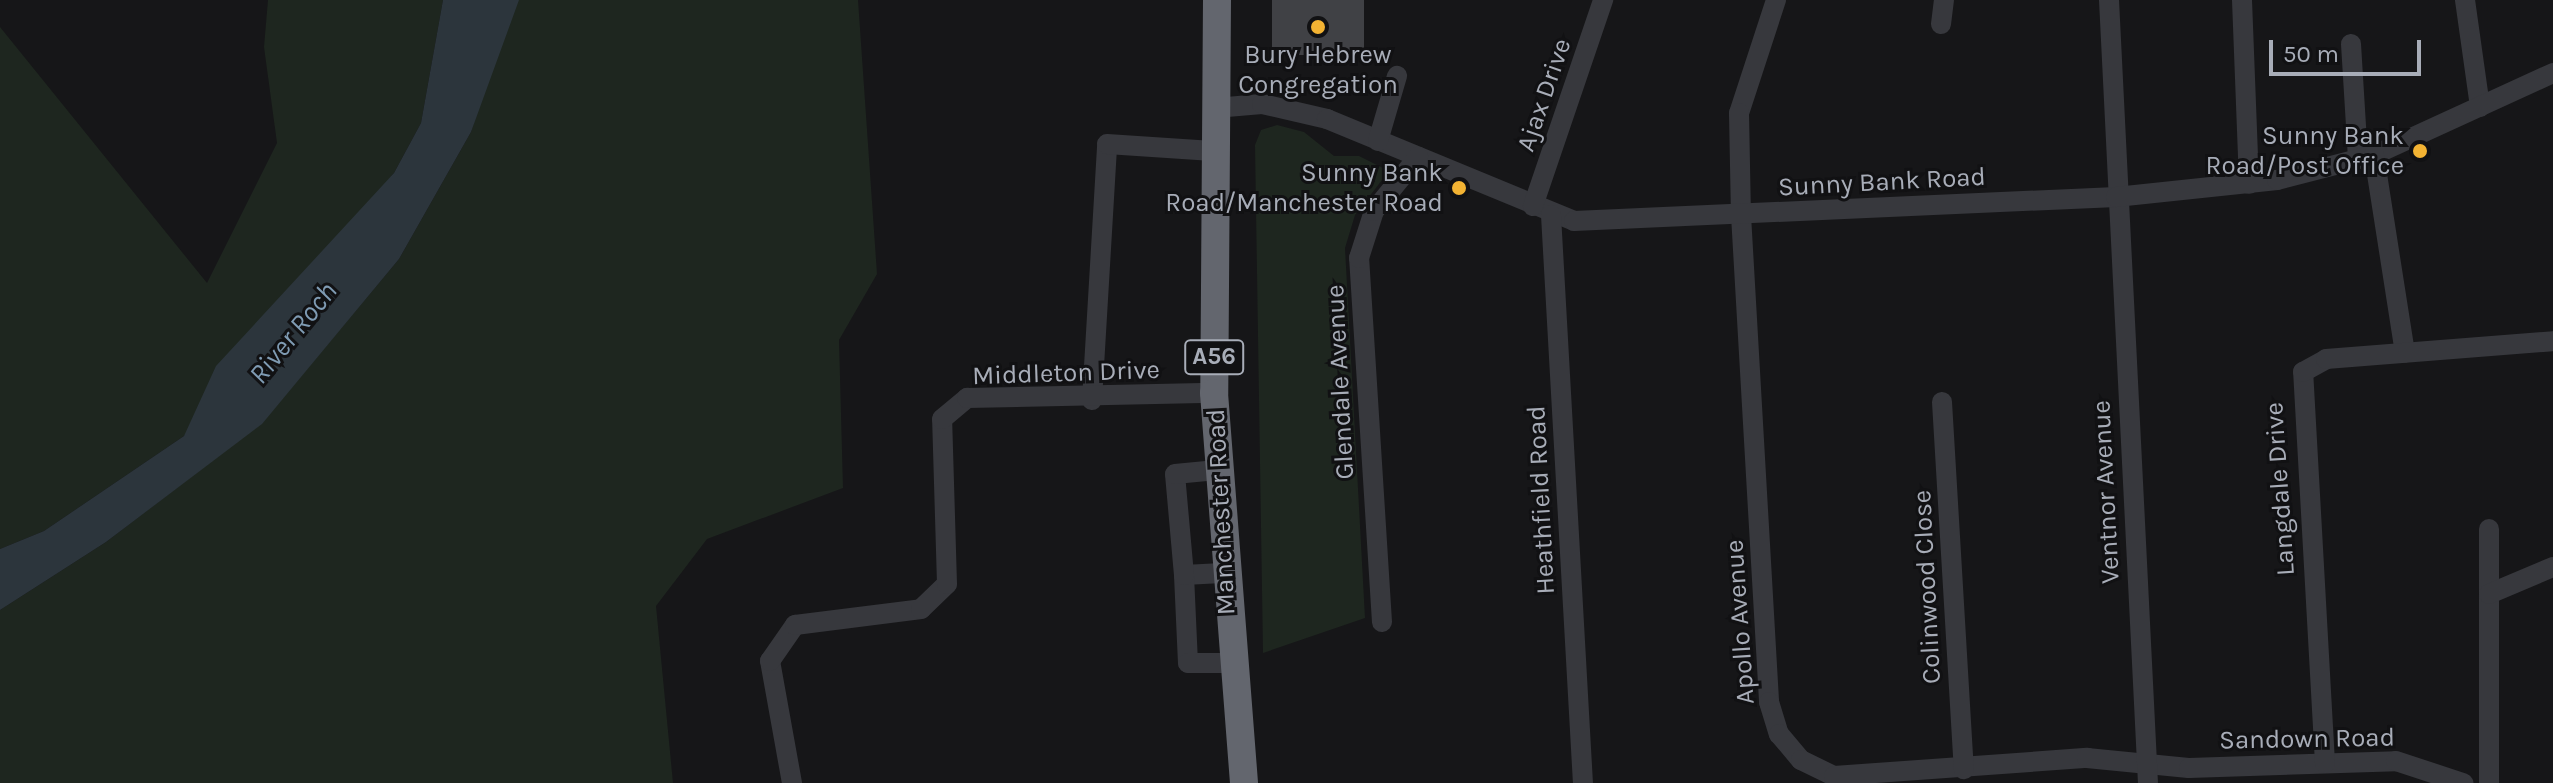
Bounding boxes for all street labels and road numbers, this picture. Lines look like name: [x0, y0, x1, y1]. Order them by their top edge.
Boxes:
street label: Ajax Drive: [1510, 34, 1578, 156]
street label: Sunny Bank Road: [1777, 161, 1987, 203]
street label: Glendale Avenue: [1319, 284, 1361, 480]
road number: A56: [1184, 337, 1244, 377]
street label: Middleton Drive: [972, 354, 1160, 392]
street label: Ventnor Avenue: [2086, 399, 2126, 585]
street label: Langdale Drive: [2258, 401, 2302, 577]
street label: Heathfield Road: [1520, 405, 1562, 595]
street label: Manchester Road: [1200, 408, 1242, 616]
street label: Colinwood Close: [1906, 489, 1948, 685]
street label: Apollo Avenue: [1719, 539, 1761, 705]
street label: Sandown Road: [2219, 722, 2395, 756]

